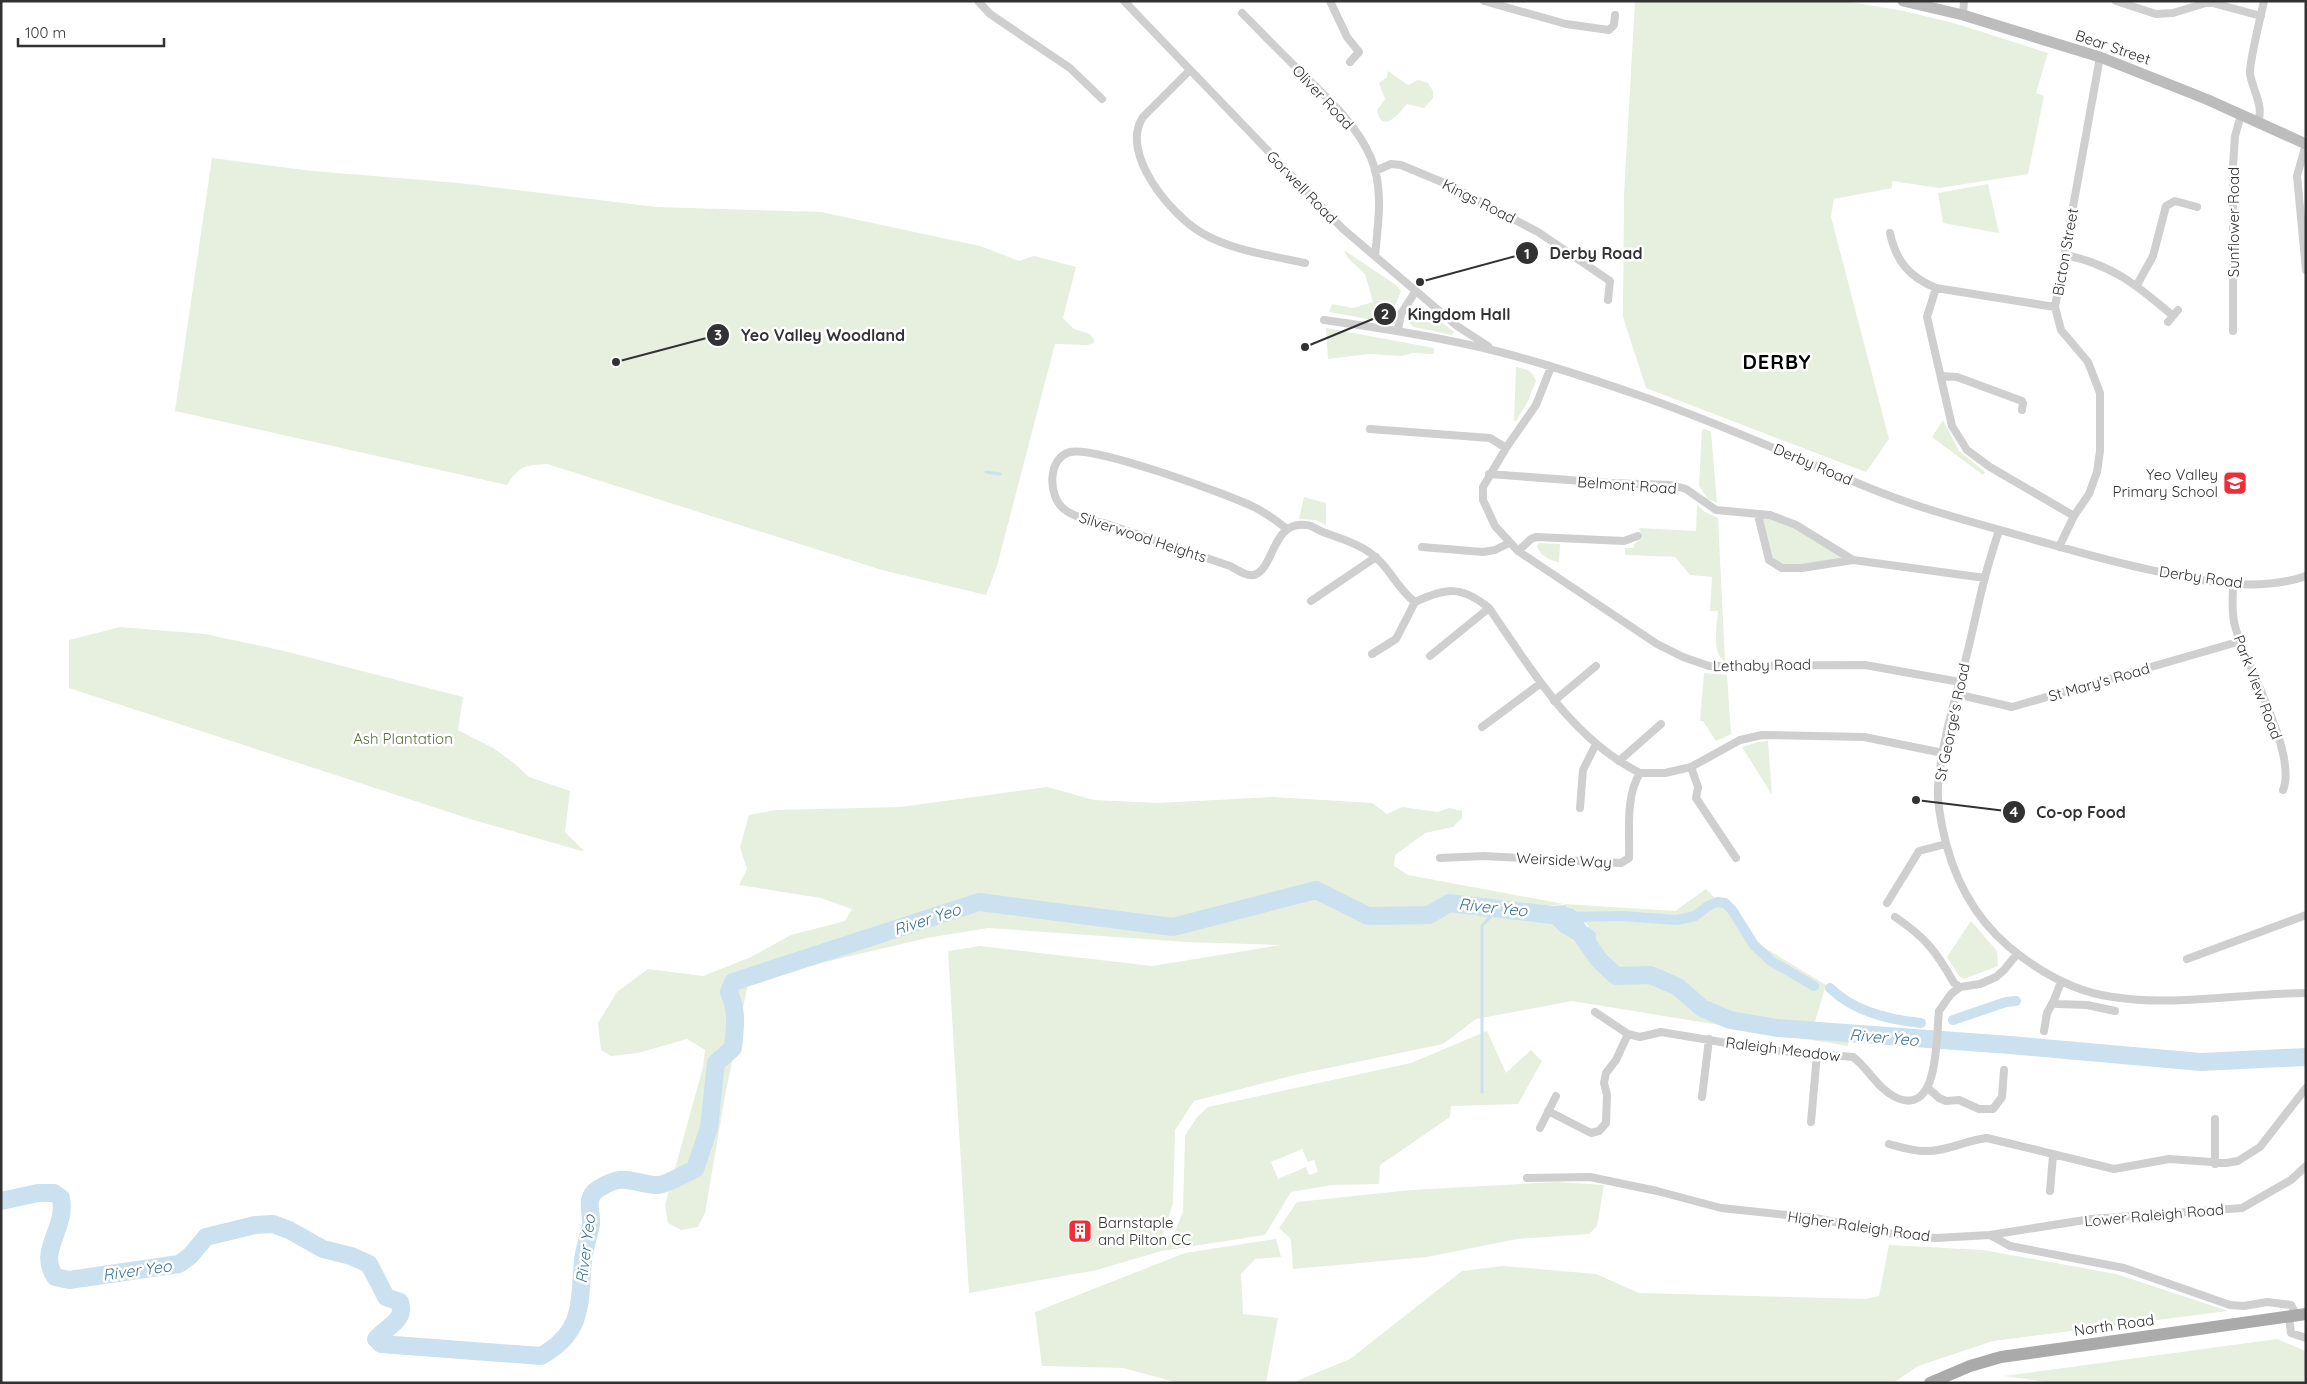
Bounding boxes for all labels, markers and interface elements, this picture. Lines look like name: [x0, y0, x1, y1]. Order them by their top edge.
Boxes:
scale bar: [18, 15, 164, 47]
text: 100 m: [25, 23, 66, 42]
street label: Bear Street: [2073, 25, 2153, 69]
street label: Oliver Road: [1288, 61, 1358, 133]
street label: Gorwell Road: [1263, 147, 1341, 227]
street label: Sunflower Road: [2224, 167, 2243, 277]
street label: Kings Road: [1439, 174, 1519, 228]
street label: Bicton Street: [2048, 207, 2082, 297]
callout: Derby Road: [1515, 238, 1653, 269]
text: Derby Road: [1550, 243, 1642, 263]
text: 1: [1524, 244, 1530, 263]
callout: Kingdom Hall: [1372, 298, 1520, 329]
text: 2: [1381, 304, 1389, 323]
text: Kingdom Hall: [1407, 304, 1511, 324]
callout: Yeo Valley Woodland: [706, 320, 915, 351]
text: 3: [714, 325, 722, 344]
text: Yeo Valley Woodland: [741, 325, 905, 345]
district label: DERBY: [1742, 349, 1812, 374]
street label: Derby Road: [1771, 439, 1855, 489]
place label: Yeo Valley Primary School: [2113, 465, 2218, 501]
school or university icon: Yeo Valley Primary School: [2222, 470, 2248, 496]
street label: Belmont Road: [1577, 472, 1677, 498]
street label: Silverwood Heights: [1077, 507, 1209, 567]
street label: Derby Road: [2158, 562, 2244, 592]
street label: Park View Road: [2229, 632, 2287, 742]
street label: Lethaby Road: [1713, 655, 1811, 675]
street label: St Mary's Road: [2046, 658, 2152, 706]
street label: St George's Road: [1930, 661, 1974, 783]
park label: Ash Plantation: [353, 729, 453, 748]
callout: Co-op Food: [2001, 797, 2136, 828]
text: 4: [2010, 802, 2019, 821]
text: Co-op Food: [2036, 802, 2126, 822]
street label: Weirside Way: [1516, 848, 1612, 872]
water label: River Yeo: [1458, 893, 1530, 921]
water label: River Yeo: [891, 898, 964, 939]
water label: River Yeo: [1849, 1024, 1921, 1050]
street label: Raleigh Meadow: [1724, 1033, 1842, 1065]
street label: Lower Raleigh Road: [2083, 1199, 2225, 1231]
street label: Higher Raleigh Road: [1787, 1207, 1931, 1245]
water label: River Yeo: [571, 1212, 599, 1285]
place label: Barnstaple and Pilton CC: [1098, 1213, 1191, 1249]
building icon: Barnstaple and Pilton CC: [1067, 1218, 1093, 1244]
water label: River Yeo: [101, 1255, 174, 1285]
street label: North Road: [2073, 1310, 2155, 1340]

